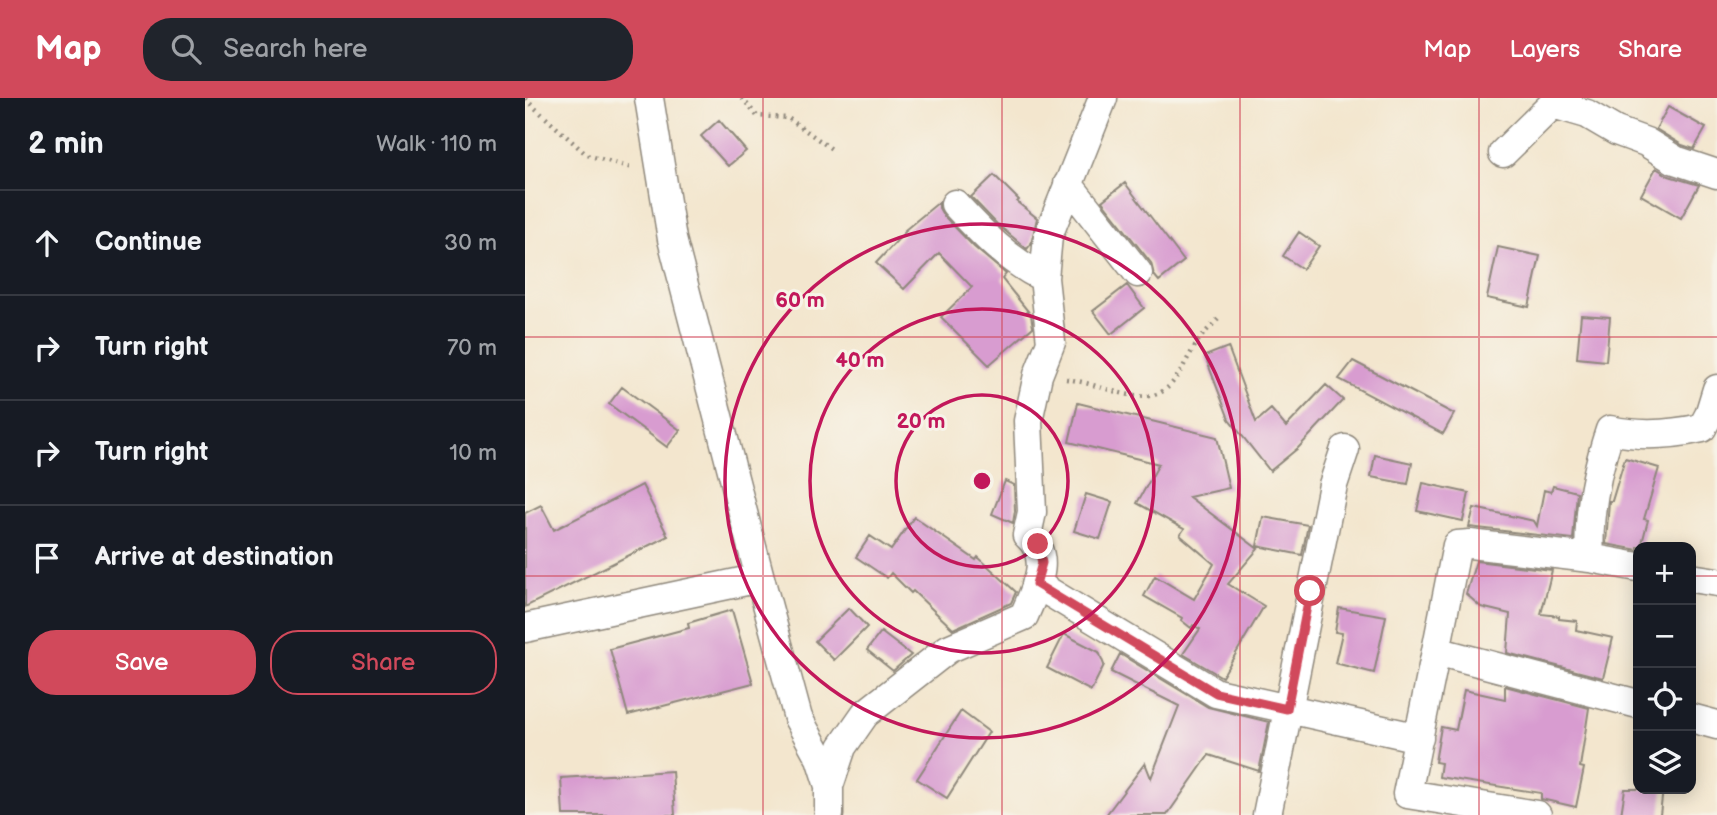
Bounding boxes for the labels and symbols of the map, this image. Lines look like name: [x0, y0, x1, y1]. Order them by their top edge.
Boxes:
text: 60 m: [775, 288, 825, 313]
text: 40 m: [835, 348, 885, 373]
text: 20 m: [897, 409, 945, 434]
centre of rings: [970, 469, 994, 493]
route end: [1022, 528, 1053, 559]
route start: [1294, 575, 1325, 606]

